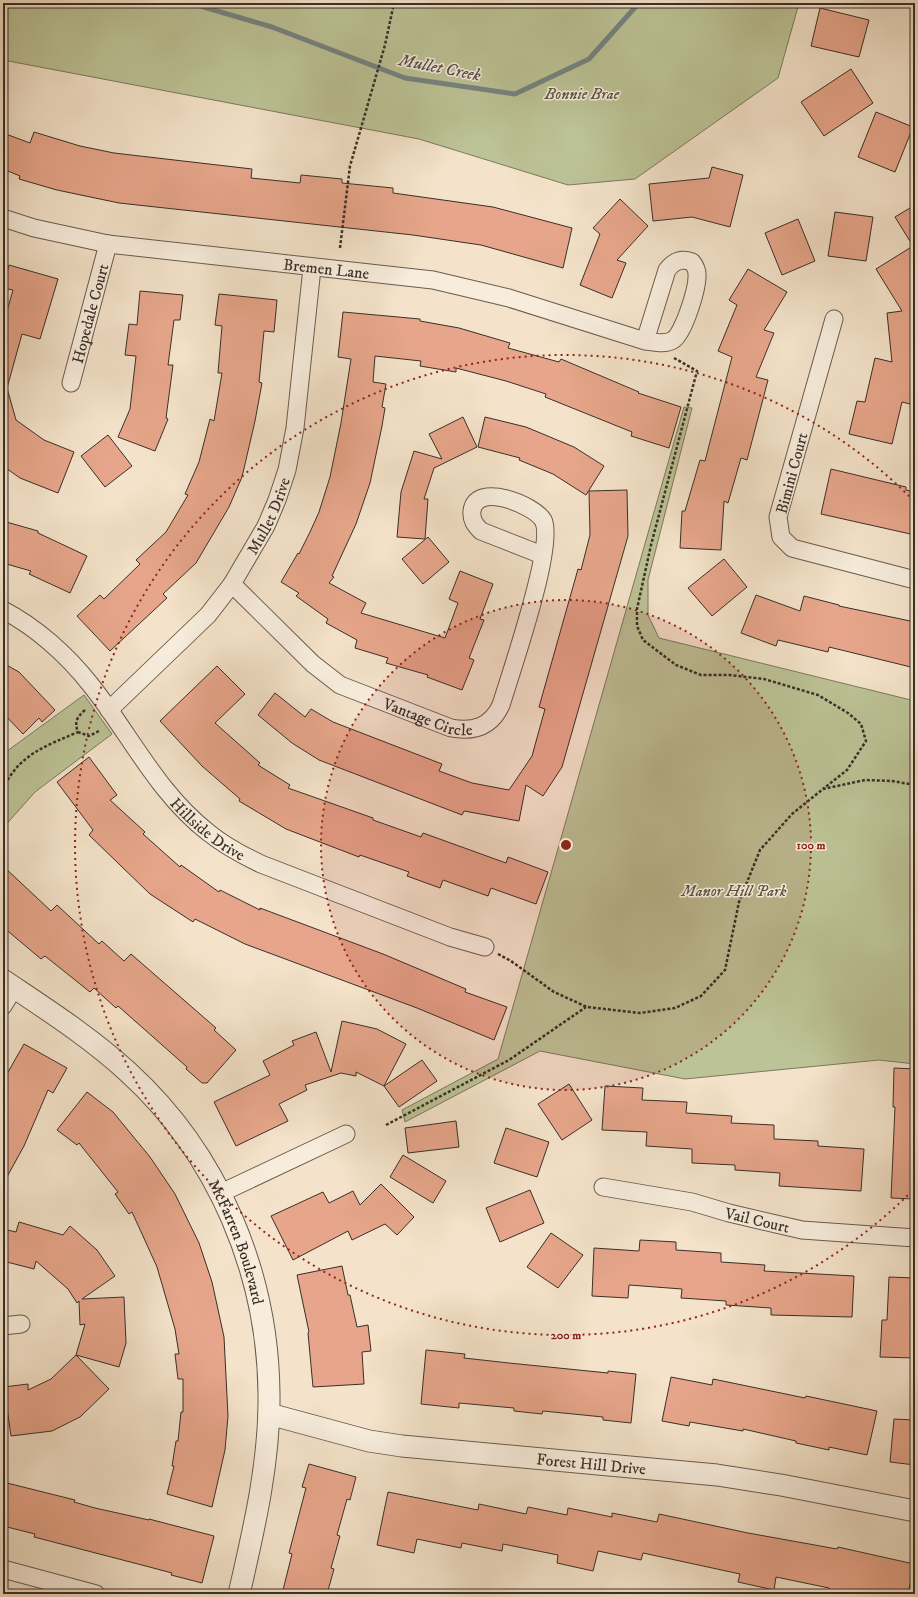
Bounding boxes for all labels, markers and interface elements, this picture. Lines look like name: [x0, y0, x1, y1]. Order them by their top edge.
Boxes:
water label: Mullet Creek: [396, 49, 483, 87]
park label: Bonnie Brae: [544, 84, 620, 104]
street label: Bremen Lane: [282, 254, 371, 284]
street label: Hopedale Court: [68, 262, 113, 366]
street label: Bimini Court: [772, 430, 812, 516]
street label: Mullet Drive: [243, 475, 295, 558]
street label: Vantage Circle: [379, 693, 474, 740]
street label: Hillside Drive: [166, 794, 249, 865]
centre of rings: [559, 838, 573, 852]
text: 100 m: [797, 838, 825, 853]
park label: Manor Hill Park: [681, 881, 787, 901]
street label: McFarren Boulevard: [204, 1176, 268, 1306]
street label: Vail Court: [722, 1203, 791, 1238]
text: 200 m: [551, 1328, 581, 1343]
street label: Forest Hill Drive: [536, 1449, 647, 1479]

